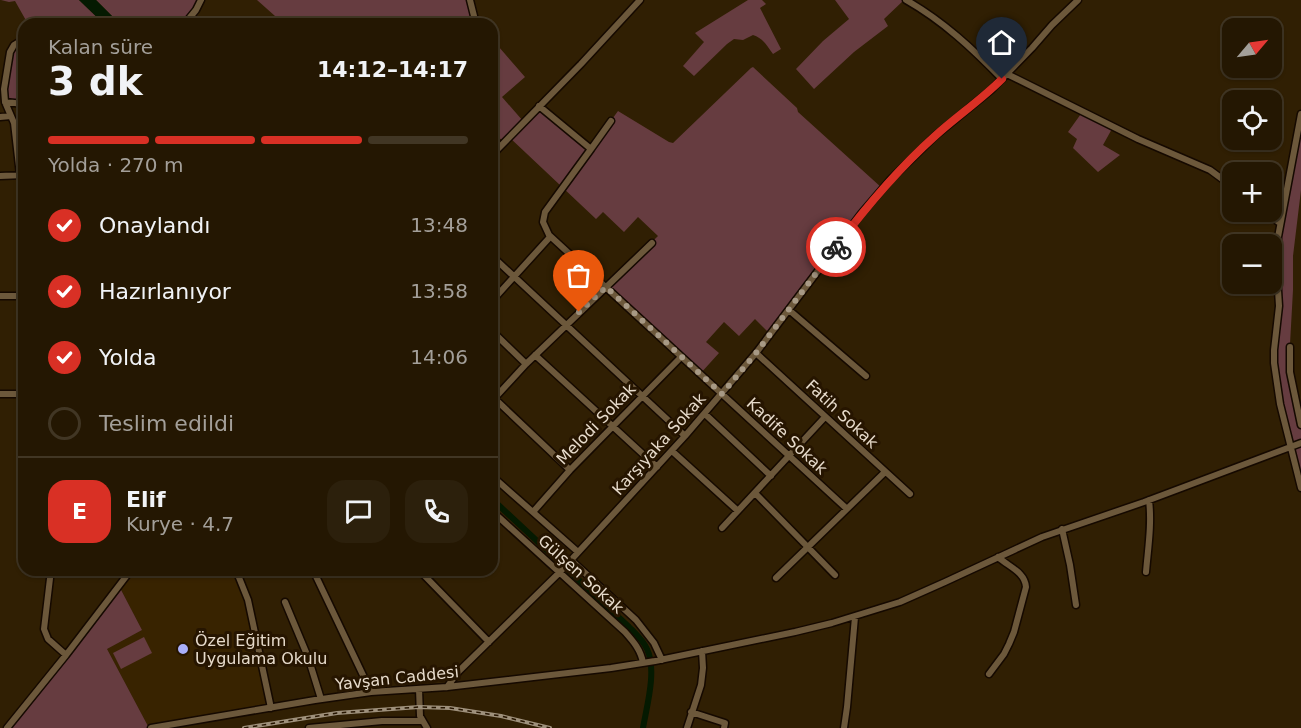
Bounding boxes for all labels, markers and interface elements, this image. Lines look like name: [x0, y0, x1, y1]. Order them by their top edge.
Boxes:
pin: [976, 17, 1027, 79]
north arrow: [1222, 18, 1282, 78]
map controls: [1222, 18, 1282, 294]
icon: home: [985, 26, 1018, 59]
text: Kalan süre: [48, 35, 153, 59]
text: 14:12–14:17: [317, 57, 468, 82]
text: 3 dk: [48, 59, 143, 104]
button: locate: [1222, 90, 1282, 150]
text: Yolda · 270 m: [48, 153, 183, 177]
button: +: [1222, 162, 1282, 222]
icon: check: [48, 209, 81, 242]
text: Onaylandı: [99, 213, 210, 238]
text: 13:48: [410, 213, 468, 237]
courier: [806, 217, 866, 277]
icon: bike: [820, 231, 853, 264]
button: −: [1222, 234, 1282, 294]
pin: [553, 250, 604, 312]
icon: bag: [562, 259, 595, 292]
icon: check: [48, 275, 81, 308]
text: Hazırlanıyor: [99, 279, 231, 304]
text: 13:58: [410, 279, 468, 303]
icon: check: [48, 341, 81, 374]
text: Yolda: [99, 345, 157, 370]
text: 14:06: [410, 345, 468, 369]
street label: Fatih Sokak: [802, 376, 882, 453]
street label: Melodi Sokak: [552, 379, 640, 469]
street label: Karşıyaka Sokak: [608, 389, 710, 499]
street label: Kadife Sokak: [743, 394, 832, 479]
text: Teslim edildi: [99, 411, 234, 436]
button: chat: [327, 480, 390, 543]
button: phone: [405, 480, 468, 543]
text: Elif: [126, 487, 166, 512]
text: E: [72, 499, 87, 524]
text: Kurye · 4.7: [126, 512, 234, 536]
street label: Gülşen Sokak: [534, 531, 628, 618]
place label: Özel Eğitim Uygulama Okulu: [195, 631, 327, 668]
marker: Özel Eğitim Uygulama Okulu: [176, 642, 190, 656]
street label: Yavşan Caddesi: [333, 662, 460, 694]

